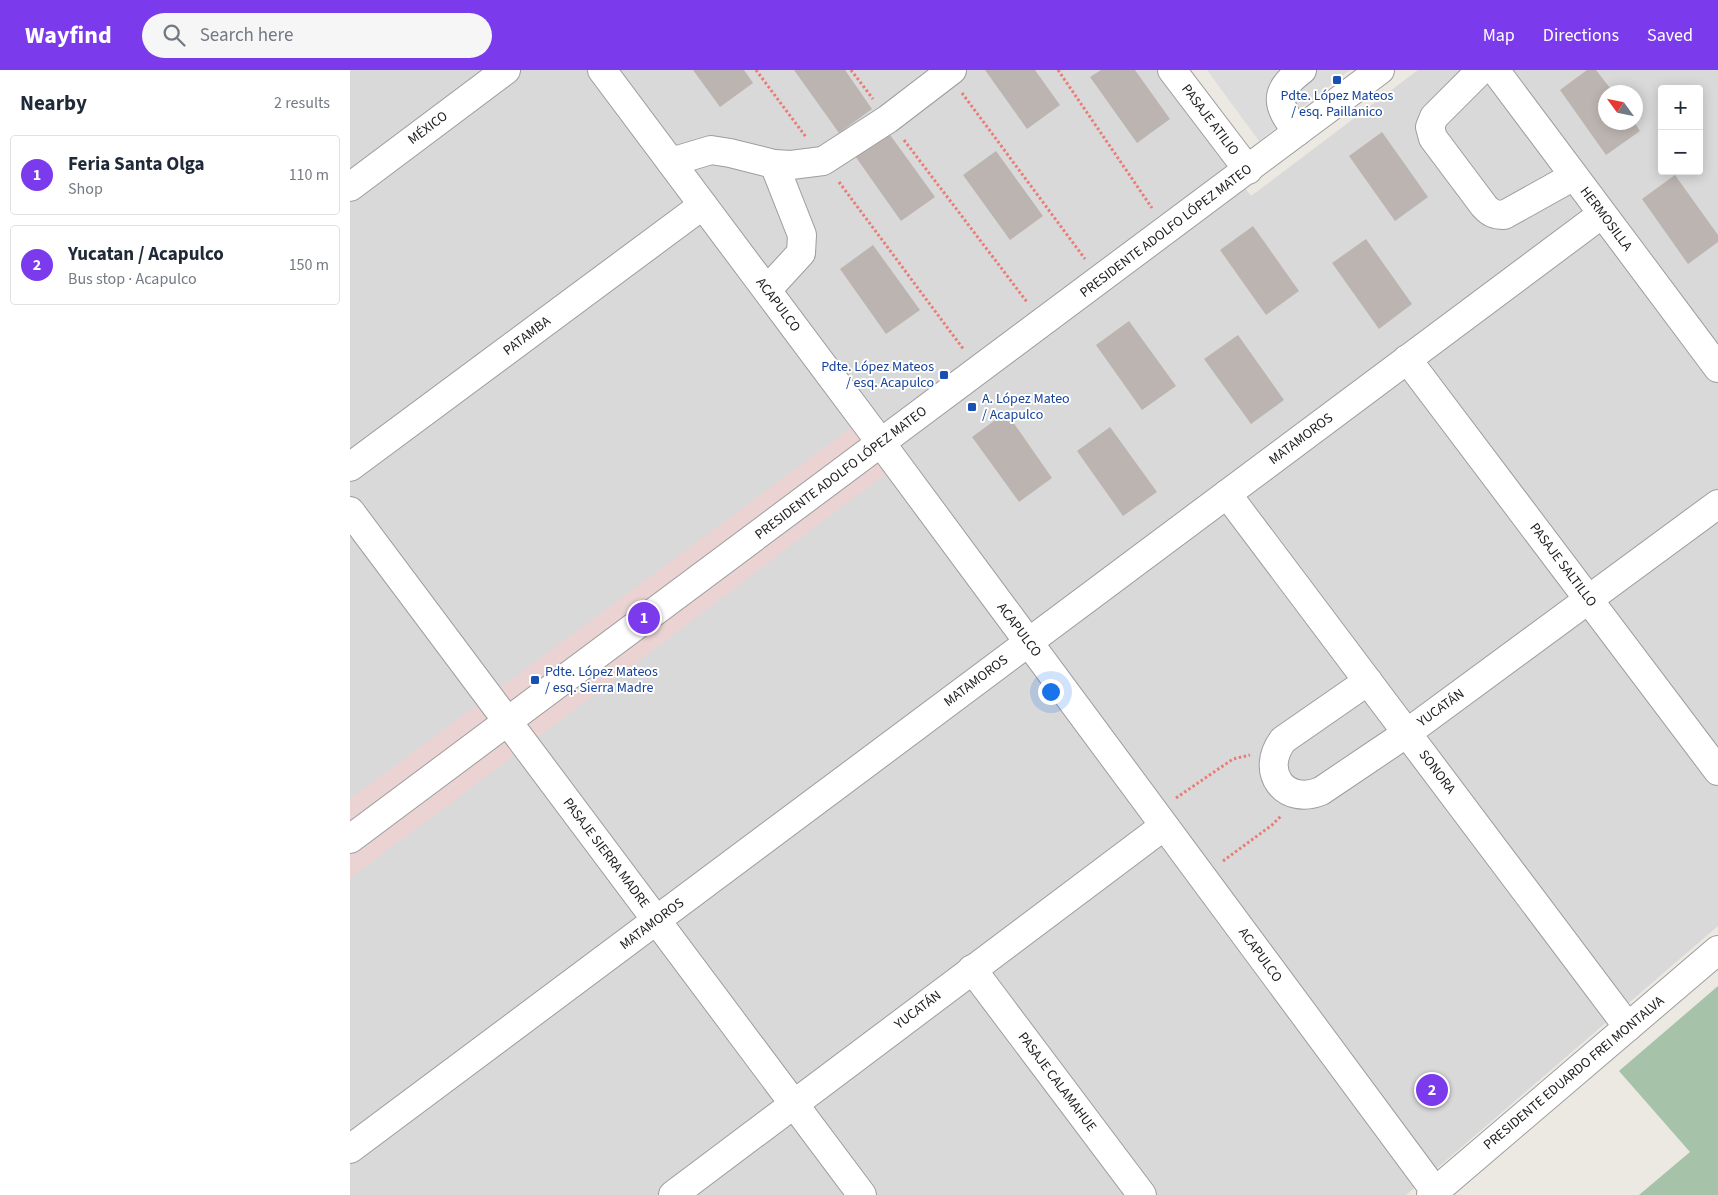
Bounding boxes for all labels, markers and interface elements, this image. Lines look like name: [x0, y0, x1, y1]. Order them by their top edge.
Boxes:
search box: [142, 13, 492, 58]
text: Wayfind: [25, 18, 112, 53]
icon: search: [160, 21, 188, 49]
text: Search here: [200, 22, 293, 49]
text: Map: [1483, 23, 1515, 48]
text: Directions: [1543, 23, 1619, 48]
text: Saved: [1647, 23, 1693, 48]
marker: Pdte. López Mateos / esq. Paillanico: [1331, 74, 1343, 86]
street label: PASAJE ATILIO: [1177, 80, 1243, 160]
north arrow: [1598, 85, 1643, 130]
map controls: [1658, 85, 1703, 175]
button: +: [1658, 85, 1703, 130]
place label: Pdte. López Mateos / esq. Paillanico: [1281, 86, 1394, 122]
text: Nearby: [20, 88, 87, 118]
text: 2 results: [274, 92, 330, 114]
street label: MÉXICO: [404, 106, 452, 150]
button: −: [1658, 130, 1703, 175]
text: Feria Santa Olga: [68, 151, 204, 178]
street label: PRESIDENTE ADOLFO LÓPEZ MATEO: [1076, 160, 1256, 302]
text: 1: [33, 164, 41, 186]
text: 110 m: [289, 164, 329, 186]
text: Shop: [68, 178, 103, 200]
street label: HERMOSILLA: [1575, 182, 1637, 256]
text: Yucatan / Acapulco: [68, 241, 224, 268]
text: 2: [33, 254, 41, 276]
text: 150 m: [289, 254, 329, 276]
text: Bus stop · Acapulco: [68, 268, 197, 290]
street label: ACAPULCO: [751, 274, 805, 336]
street label: PATAMBA: [499, 311, 555, 360]
place label: Pdte. López Mateos / esq. Acapulco: [821, 357, 934, 393]
marker: Pdte. López Mateos / esq. Acapulco: [938, 369, 950, 381]
place label: A. López Mateo / Acapulco: [982, 389, 1070, 425]
marker: A. López Mateo / Acapulco: [966, 401, 978, 413]
street label: PRESIDENTE ADOLFO LÓPEZ MATEO: [751, 402, 931, 544]
street label: MATAMOROS: [1265, 408, 1337, 470]
street label: PASAJE SALTILLO: [1525, 519, 1601, 611]
pin: 1: [628, 599, 660, 637]
street label: ACAPULCO: [992, 599, 1046, 661]
street label: MATAMOROS: [940, 650, 1012, 712]
place label: Pdte. López Mateos / esq. Sierra Madre: [545, 662, 658, 698]
marker: Pdte. López Mateos / esq. Sierra Madre: [529, 674, 541, 686]
your location: [1038, 679, 1064, 705]
street label: YUCATÁN: [1412, 684, 1469, 733]
street label: SONORA: [1414, 746, 1460, 799]
street label: PASAJE SIERRA MADRE: [558, 794, 654, 912]
street label: MATAMOROS: [616, 893, 688, 955]
street label: ACAPULCO: [1233, 923, 1287, 987]
street label: YUCATÁN: [890, 986, 946, 1035]
street label: PRESIDENTE EDUARDO FREI MONTALVA: [1479, 991, 1669, 1155]
street label: PASAJE CALAMAHUE: [1013, 1028, 1101, 1136]
pin: 2: [1416, 1071, 1448, 1109]

